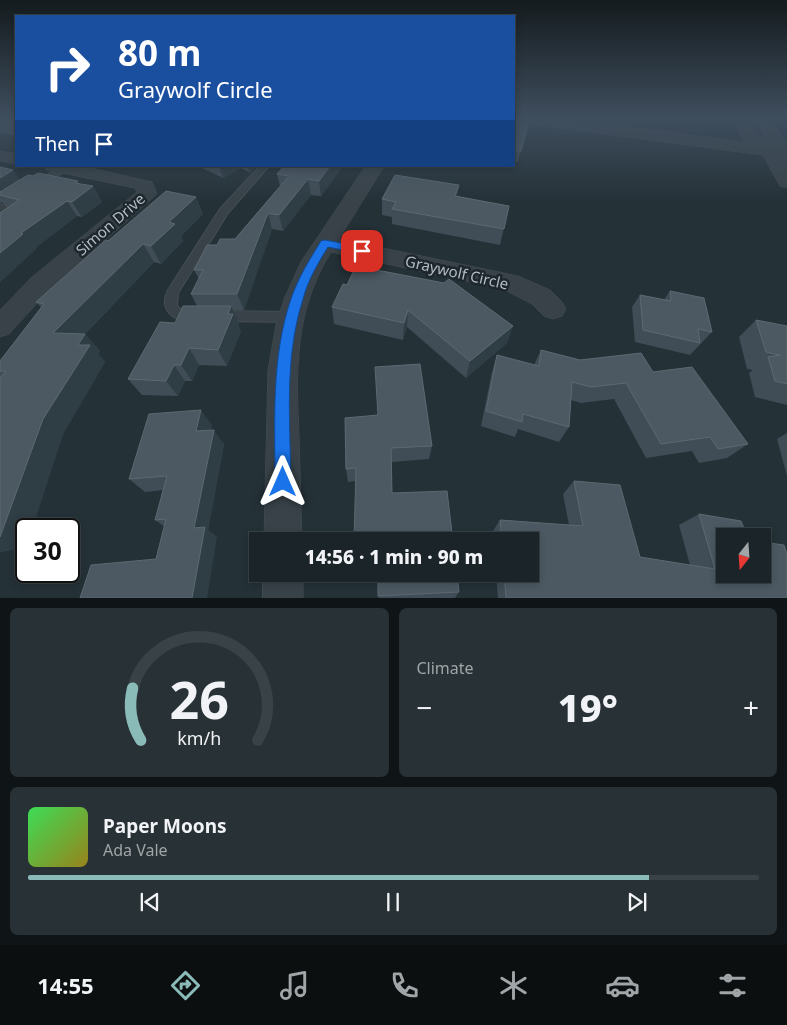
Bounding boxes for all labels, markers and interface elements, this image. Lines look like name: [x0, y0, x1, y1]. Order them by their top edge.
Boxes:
text: 80 m: [118, 29, 201, 76]
icon: right: [35, 35, 100, 100]
text: Graywolf Circle: [118, 74, 273, 104]
icon: arrive: [90, 130, 118, 158]
text: Then: [35, 131, 80, 157]
street label: Simon Drive: [71, 188, 149, 260]
pin: [341, 230, 383, 272]
icon: arrive: [348, 237, 376, 265]
street label: Graywolf Circle: [403, 250, 511, 294]
position arrow: [256, 455, 308, 507]
speed limit sign: 30: [15, 518, 80, 583]
north arrow: [716, 528, 771, 582]
map controls: [716, 528, 771, 583]
text: 14:56 · 1 min · 90 m: [305, 544, 483, 570]
text: Climate: [417, 657, 474, 679]
text: 26: [170, 663, 229, 734]
text: 19°: [558, 681, 618, 733]
text: −: [417, 688, 433, 726]
text: +: [743, 688, 759, 726]
text: km/h: [177, 726, 221, 750]
text: Paper Moons: [103, 813, 227, 839]
text: Ada Vale: [103, 839, 168, 861]
icon: previous: [136, 888, 164, 916]
icon: pause: [379, 888, 407, 916]
icon: next: [623, 888, 651, 916]
icon: directions: [168, 968, 203, 1003]
icon: music: [277, 968, 312, 1003]
icon: phone: [387, 968, 422, 1003]
icon: climate: [496, 968, 531, 1003]
icon: car: [605, 968, 640, 1003]
icon: filters: [715, 968, 750, 1003]
text: 14:55: [37, 970, 94, 1000]

